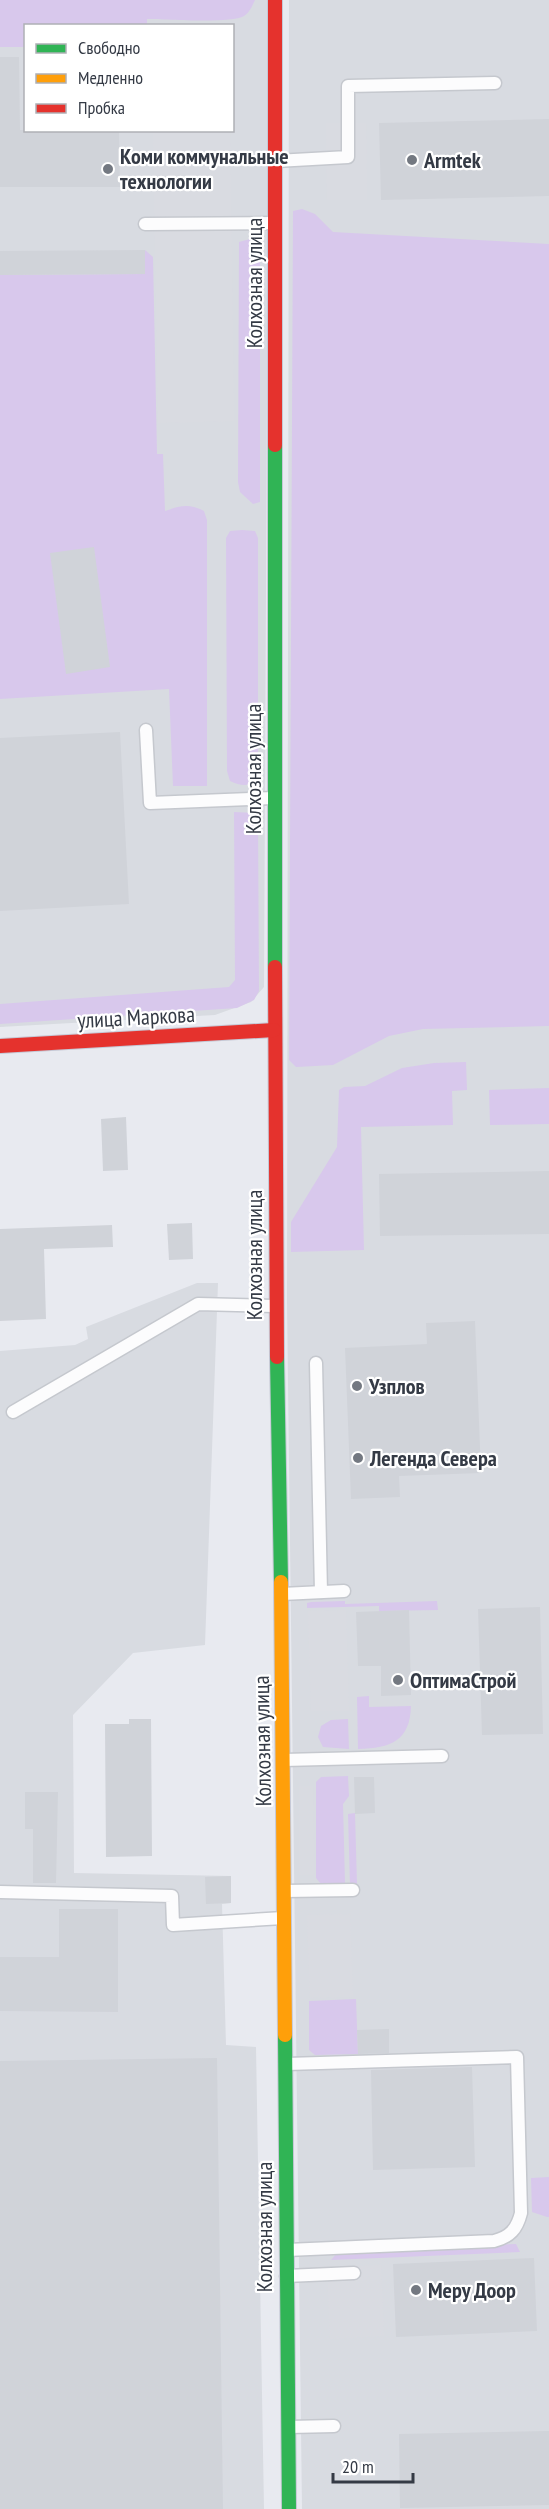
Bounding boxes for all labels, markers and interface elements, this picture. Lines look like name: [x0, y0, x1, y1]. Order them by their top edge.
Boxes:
legend: [24, 24, 234, 132]
text: Свободно: [78, 36, 141, 59]
text: Медленно: [78, 66, 143, 89]
text: Пробка: [78, 96, 125, 119]
place label: Коми коммунальные технологии: [120, 142, 289, 195]
place label: Armtek: [423, 146, 482, 174]
marker: Armtek: [405, 153, 419, 167]
marker: Коми коммунальные технологии: [101, 162, 115, 176]
street label: Колхозная улица: [240, 218, 268, 348]
street label: Колхозная улица: [239, 704, 267, 834]
street label: улица Маркова: [77, 1000, 195, 1034]
street label: Колхозная улица: [240, 1190, 268, 1320]
place label: Узплов: [368, 1372, 425, 1400]
marker: Узплов: [350, 1379, 364, 1393]
place label: Легенда Севера: [369, 1444, 497, 1472]
marker: Легенда Севера: [351, 1451, 365, 1465]
place label: ОптимаСтрой: [410, 1666, 516, 1694]
marker: ОптимаСтрой: [391, 1673, 405, 1687]
street label: Колхозная улица: [247, 1675, 277, 1807]
street label: Колхозная улица: [250, 2162, 278, 2292]
place label: Меру Доор: [428, 2276, 516, 2304]
marker: Меру Доор: [409, 2283, 423, 2297]
scale bar: [333, 2446, 412, 2484]
text: 20 m: [342, 2455, 374, 2478]

